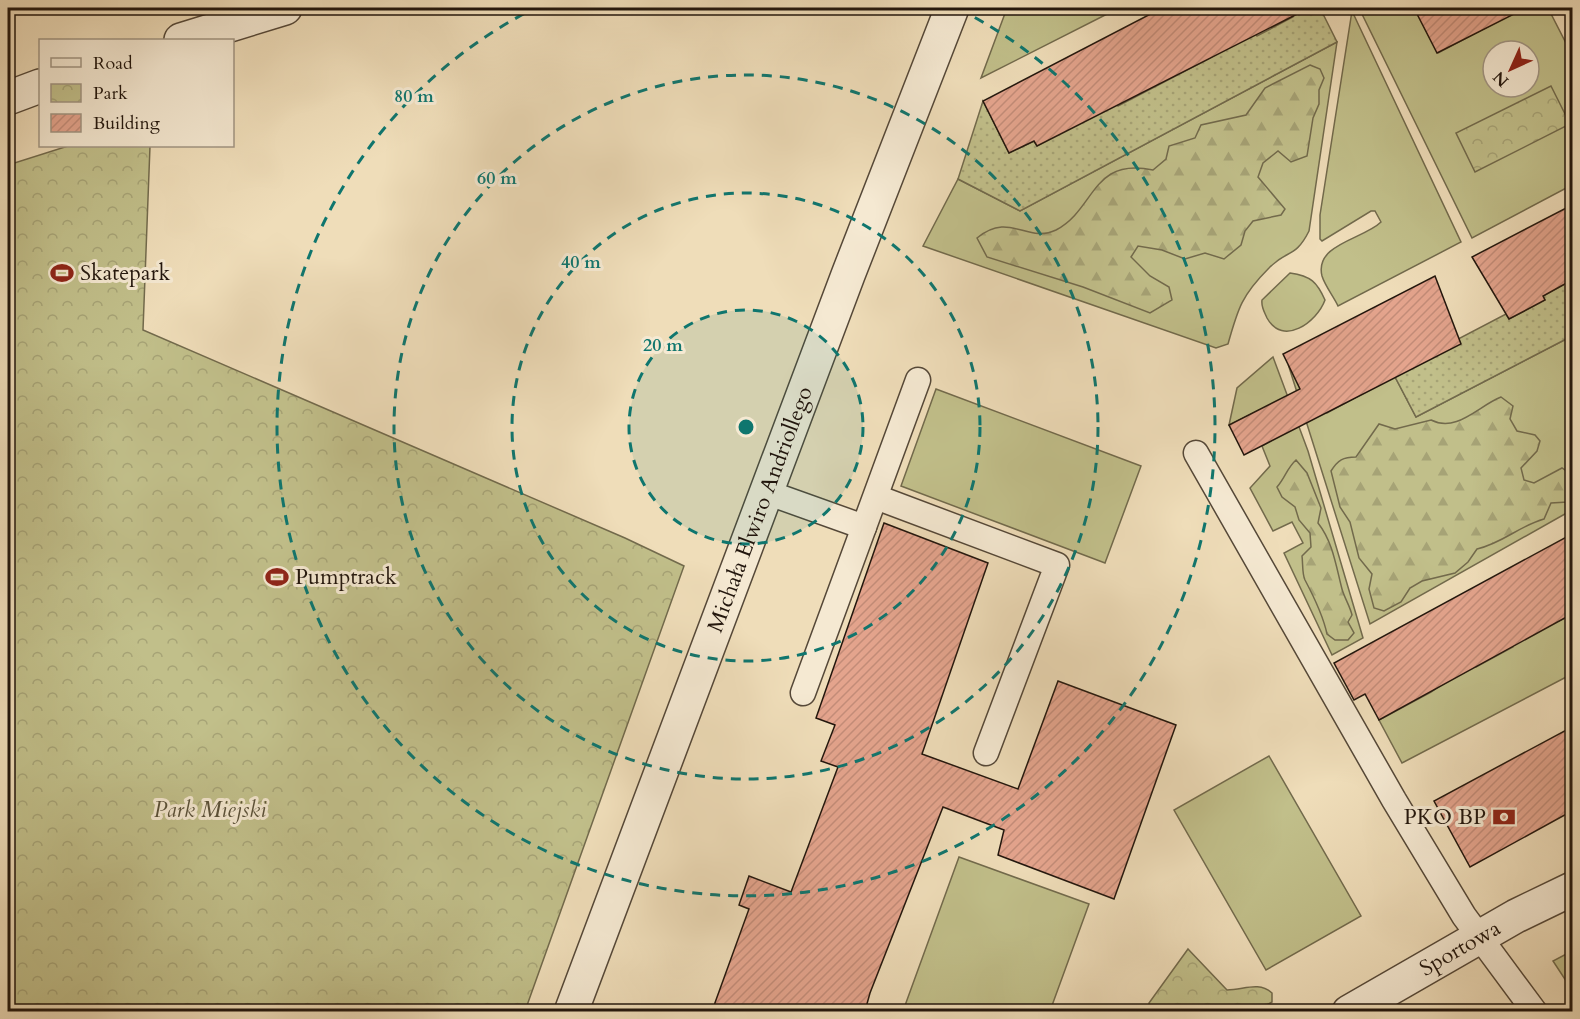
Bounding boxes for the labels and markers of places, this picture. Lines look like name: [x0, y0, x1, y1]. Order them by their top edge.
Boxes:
place label: Skatepark: [80, 258, 170, 288]
sports icon: Skatepark: [49, 260, 75, 286]
centre of rings: [736, 417, 756, 437]
place label: Pumptrack: [295, 562, 397, 592]
sports icon: Pumptrack: [264, 564, 290, 590]
place label: PKO BP: [1404, 802, 1486, 832]
bank icon: PKO BP: [1491, 804, 1517, 830]

